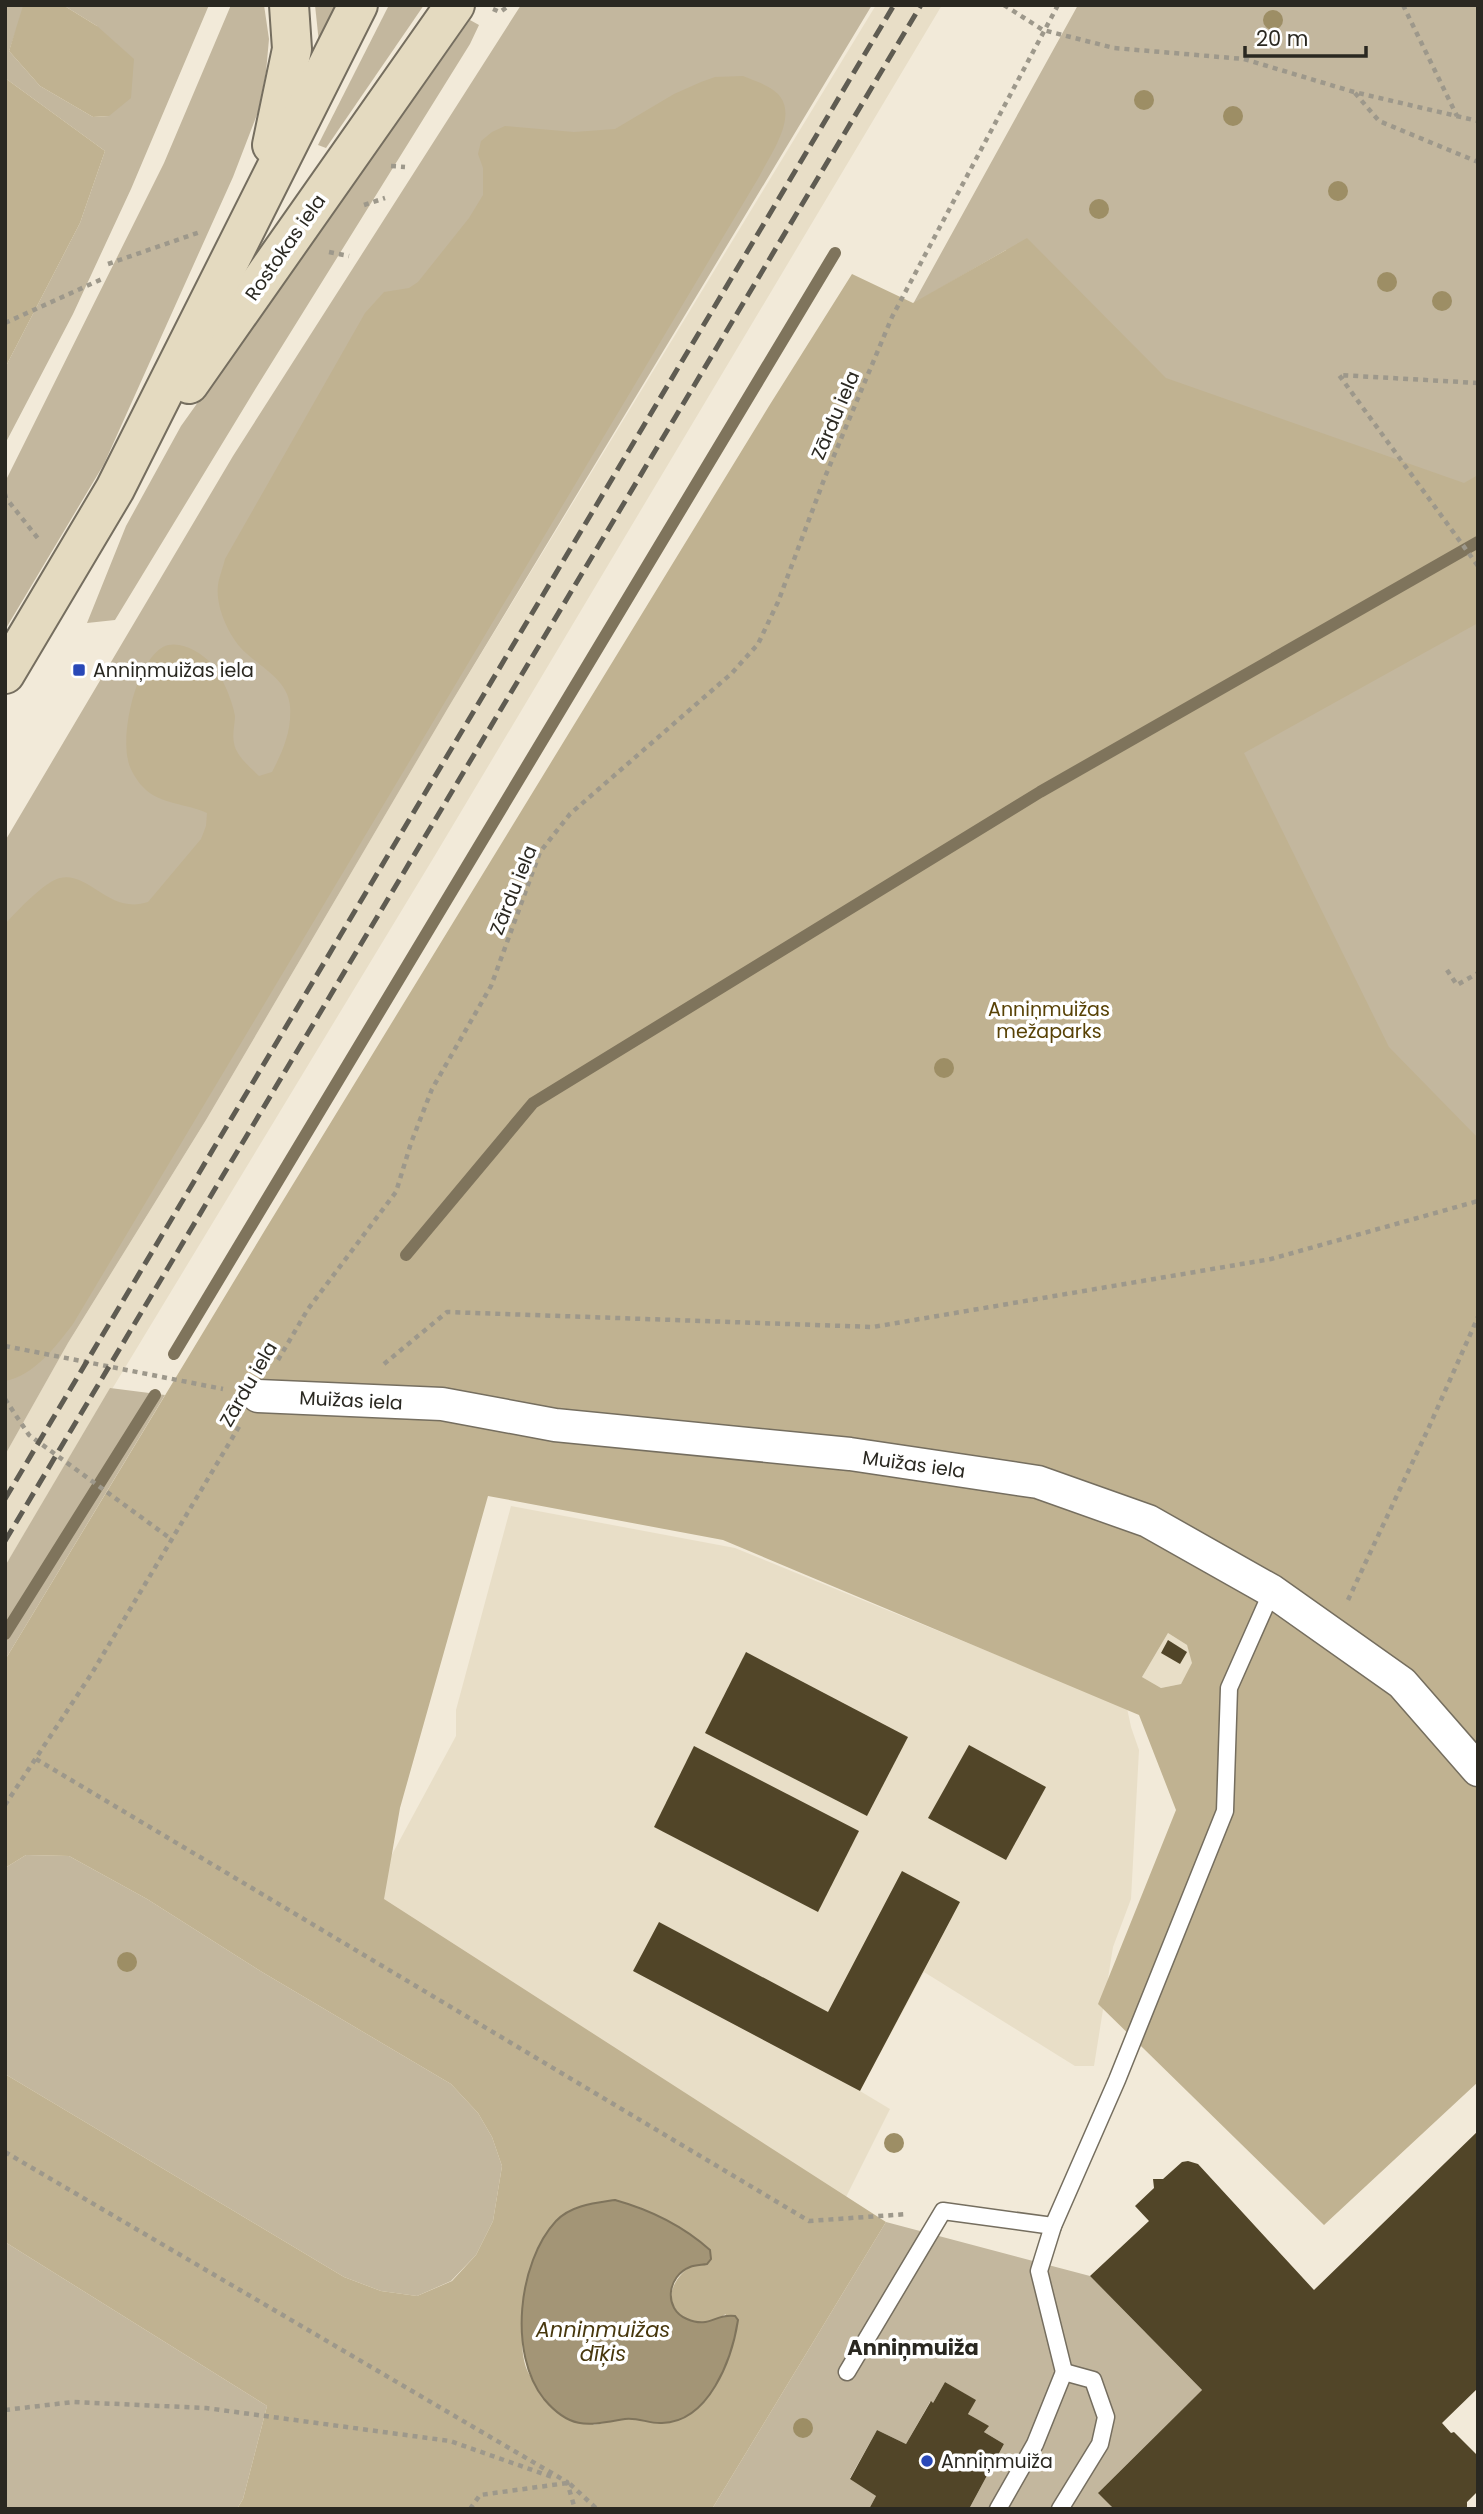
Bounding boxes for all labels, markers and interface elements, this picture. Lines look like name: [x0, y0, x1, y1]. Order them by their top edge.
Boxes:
scale bar: [1245, 14, 1366, 58]
text: 20 m: [1256, 24, 1309, 53]
street label: Rostokas iela: [239, 189, 332, 306]
street label: Zārdu iela: [805, 367, 866, 464]
place label: Anniņmuižas iela: [93, 657, 254, 684]
marker: Anniņmuižas iela: [71, 662, 87, 678]
street label: Zārdu iela: [483, 841, 544, 939]
park label: Anniņmuižas mežaparks: [988, 996, 1110, 1045]
street label: Zārdu iela: [213, 1337, 284, 1432]
street label: Muižas iela: [299, 1384, 403, 1417]
street label: Muižas iela: [861, 1444, 967, 1485]
water label: Anniņmuižas dīķis: [535, 2315, 670, 2368]
district label: Anniņmuiža: [847, 2333, 979, 2362]
place label: Anniņmuiža: [941, 2448, 1053, 2475]
marker: Anniņmuiža: [919, 2453, 935, 2469]

